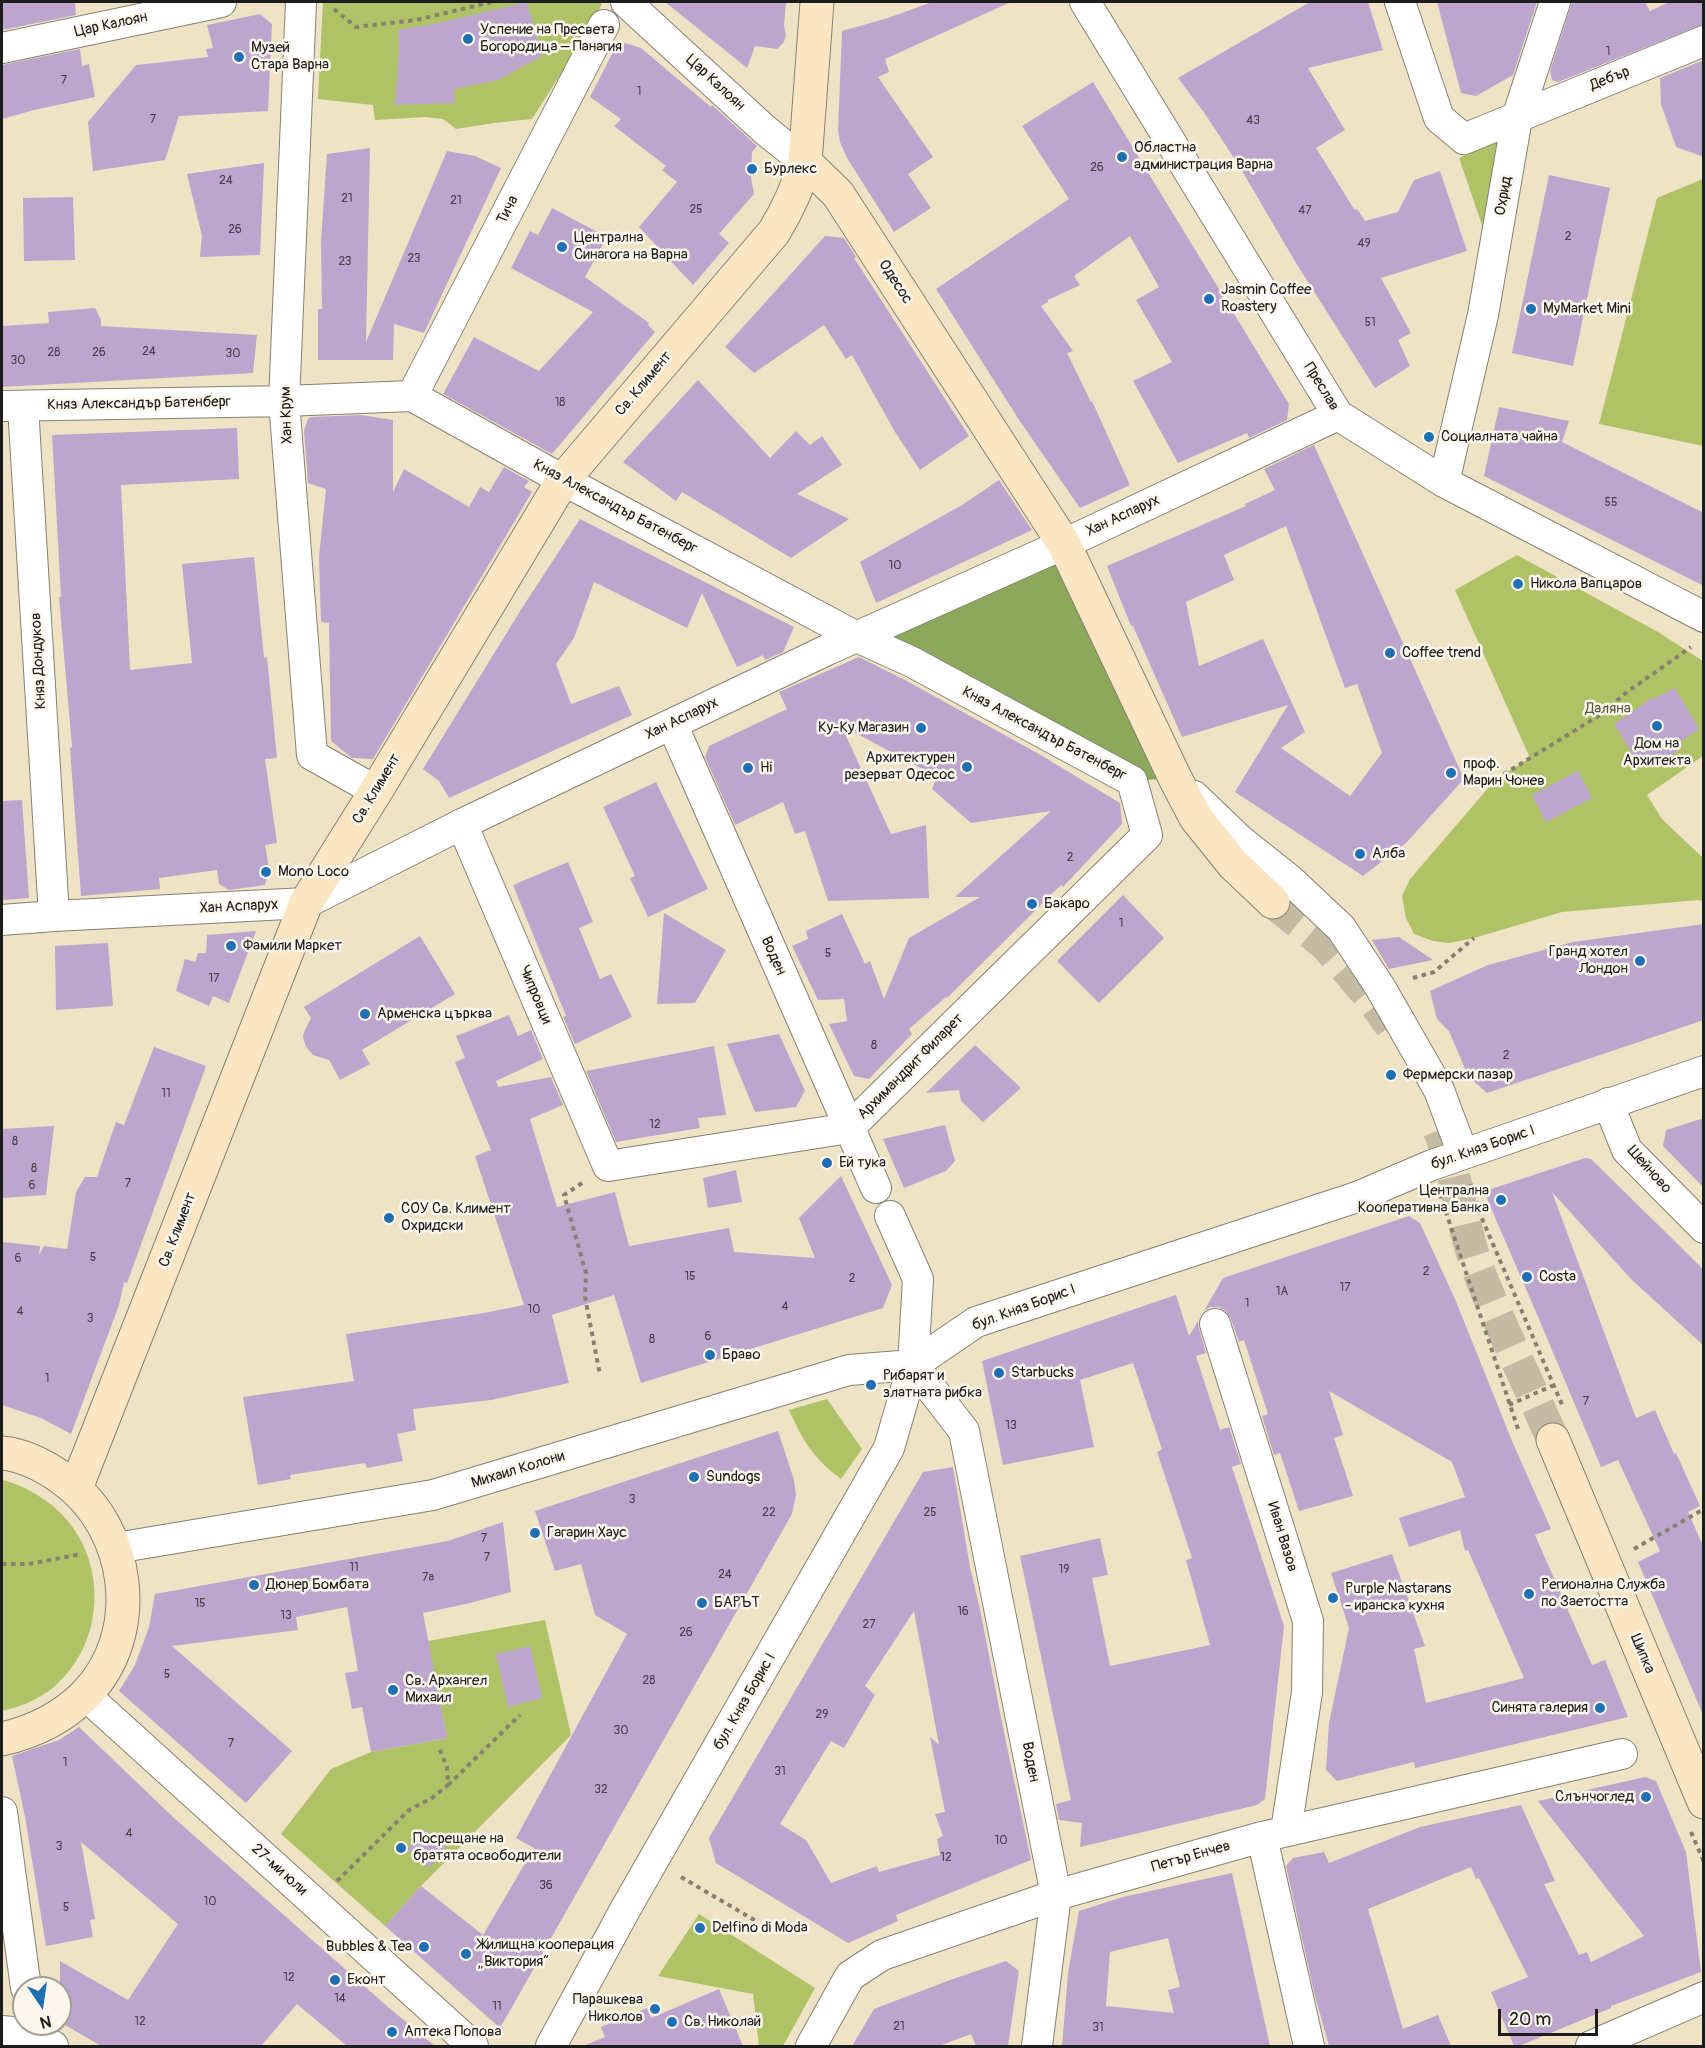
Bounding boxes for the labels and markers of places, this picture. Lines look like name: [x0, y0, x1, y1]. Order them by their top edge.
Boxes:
place label: Успение на Пресвета Богородица – Панагия: [480, 21, 622, 56]
marker: Успение на Пресвета Богородица – Панагия: [461, 32, 475, 46]
place label: Музей Стара Варна: [251, 39, 329, 74]
marker: Музей Стара Варна: [232, 50, 246, 64]
place label: Областна администрация Варна: [1134, 139, 1273, 174]
marker: Областна администрация Варна: [1115, 150, 1129, 164]
place label: Бурлекс: [764, 160, 817, 178]
marker: Бурлекс: [745, 162, 759, 176]
place label: Централна Синагога на Варна: [574, 229, 688, 264]
marker: Централна Синагога на Варна: [555, 240, 569, 254]
place label: Jasmin Coffee Roastery: [1221, 281, 1311, 316]
marker: Jasmin Coffee Roastery: [1202, 292, 1216, 306]
place label: MyMarket Mini: [1543, 300, 1631, 318]
marker: MyMarket Mini: [1524, 302, 1538, 316]
place label: Социалната чайна: [1441, 428, 1558, 446]
marker: Социалната чайна: [1422, 430, 1436, 444]
place label: Никола Вапцаров: [1530, 575, 1642, 593]
marker: Никола Вапцаров: [1511, 577, 1525, 591]
place label: Coffee trend: [1402, 644, 1481, 662]
marker: Coffee trend: [1383, 646, 1397, 660]
place label: Ку-Ку Магазин: [818, 719, 909, 737]
marker: Дом на Архитекта: [1650, 719, 1664, 733]
marker: Ку-Ку Магазин: [914, 721, 928, 735]
place label: Дом на Архитекта: [1623, 735, 1691, 770]
place label: Архитектурен резерват Одесос: [844, 749, 955, 784]
place label: проф. Марин Чонев: [1463, 755, 1545, 790]
place label: Hi: [760, 759, 772, 777]
marker: Архитектурен резерват Одесос: [960, 760, 974, 774]
marker: Hi: [741, 761, 755, 775]
marker: проф. Марин Чонев: [1444, 766, 1458, 780]
place label: Алба: [1372, 845, 1405, 863]
marker: Алба: [1353, 847, 1367, 861]
place label: Mono Loco: [278, 863, 349, 881]
marker: Mono Loco: [259, 865, 273, 879]
place label: Бакаро: [1044, 895, 1090, 913]
marker: Бакаро: [1025, 897, 1039, 911]
place label: Фамили Маркет: [243, 937, 342, 955]
marker: Фамили Маркет: [224, 939, 238, 953]
place label: Гранд хотел Лондон: [1549, 943, 1628, 978]
marker: Гранд хотел Лондон: [1633, 954, 1647, 968]
place label: Арменска църква: [377, 1005, 492, 1023]
marker: Арменска църква: [358, 1007, 372, 1021]
place label: Фермерски пазар: [1403, 1066, 1513, 1084]
marker: Фермерски пазар: [1384, 1068, 1398, 1082]
place label: Ей тука: [839, 1154, 886, 1172]
marker: Ей тука: [820, 1156, 834, 1170]
place label: Централна Кооперативна Банка: [1358, 1182, 1489, 1217]
marker: Централна Кооперативна Банка: [1494, 1193, 1508, 1207]
place label: CОУ Св. Климент Охридски: [401, 1200, 511, 1235]
marker: CОУ Св. Климент Охридски: [382, 1211, 396, 1225]
place label: Costa: [1539, 1268, 1576, 1286]
marker: Costa: [1520, 1270, 1534, 1284]
place label: Браво: [722, 1346, 760, 1364]
marker: Браво: [703, 1348, 717, 1362]
place label: Starbucks: [1011, 1364, 1074, 1382]
marker: Starbucks: [992, 1366, 1006, 1380]
place label: Рибарят и златната рибка: [883, 1367, 982, 1402]
marker: Рибарят и златната рибка: [864, 1378, 878, 1392]
place label: Sundogs: [706, 1468, 760, 1486]
marker: Sundogs: [687, 1470, 701, 1484]
place label: Гагарин Хаус: [547, 1524, 627, 1542]
marker: Гагарин Хаус: [528, 1526, 542, 1540]
place label: Дюнер Бомбата: [266, 1576, 369, 1594]
place label: Pегионална Cлужба по Заетостта: [1541, 1576, 1665, 1611]
marker: Дюнер Бомбата: [247, 1578, 261, 1592]
place label: Purple Nastarans - иранска кухня: [1345, 1580, 1451, 1615]
marker: Pегионална Cлужба по Заетостта: [1522, 1587, 1536, 1601]
marker: Purple Nastarans - иранска кухня: [1326, 1591, 1340, 1605]
place label: БАРЪТ: [714, 1594, 760, 1612]
marker: БАРЪТ: [695, 1596, 709, 1610]
place label: Св. Архангел Михаил: [405, 1672, 487, 1707]
marker: Св. Архангел Михаил: [386, 1683, 400, 1697]
place label: Синята галерия: [1492, 1699, 1588, 1717]
marker: Синята галерия: [1593, 1701, 1607, 1715]
place label: Слънчоглед: [1555, 1788, 1634, 1806]
marker: Слънчоглед: [1639, 1790, 1653, 1804]
place label: Посрещане на братята освободители: [413, 1830, 561, 1865]
marker: Посрещане на братята освободители: [394, 1841, 408, 1855]
place label: Delfino di Moda: [712, 1919, 808, 1937]
marker: Delfino di Moda: [693, 1921, 707, 1935]
place label: Жилищна кооперация „Виктория“: [478, 1936, 614, 1971]
place label: Bubbles & Tea: [326, 1938, 412, 1956]
marker: Bubbles & Tea: [417, 1940, 431, 1954]
marker: Жилищна кооперация „Виктория“: [459, 1947, 473, 1961]
place label: Еконт: [347, 1971, 386, 1989]
marker: Еконт: [328, 1973, 342, 1987]
place label: Парашкева Николов: [573, 1991, 643, 2026]
marker: Парашкева Николов: [648, 2002, 662, 2016]
place label: Св. Николай: [684, 2013, 761, 2031]
marker: Св. Николай: [665, 2015, 679, 2029]
place label: Аптека Попова: [404, 2023, 501, 2041]
marker: Аптека Попова: [385, 2025, 399, 2039]

